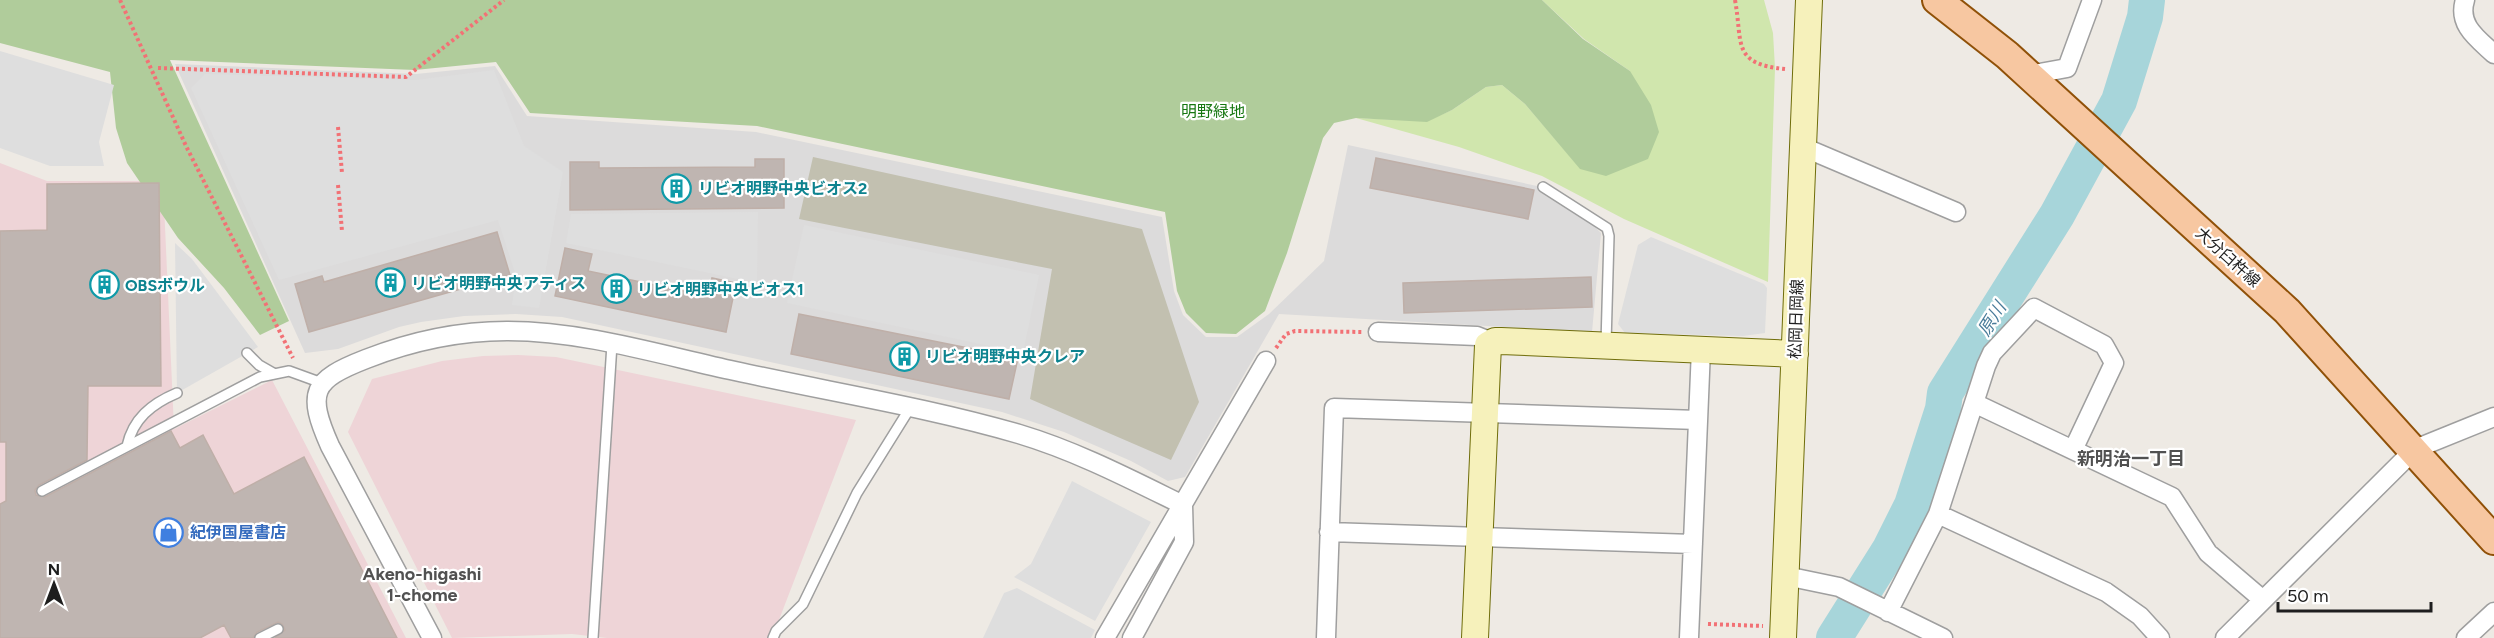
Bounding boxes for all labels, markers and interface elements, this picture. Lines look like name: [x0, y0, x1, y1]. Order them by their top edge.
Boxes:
park label: 明野緑地: [1181, 102, 1245, 121]
building icon: リビオ明野中央ビオス2: [661, 172, 693, 204]
place label: リビオ明野中央ビオス2: [698, 179, 867, 198]
street label: 大分臼杵線: [2192, 223, 2264, 291]
building icon: リビオ明野中央アティス: [374, 267, 406, 299]
building icon: OBSボウル: [88, 269, 120, 301]
building icon: リビオ明野中央ビオス1: [600, 273, 632, 305]
place label: リビオ明野中央アティス: [411, 274, 586, 293]
place label: OBSボウル: [125, 276, 205, 295]
street label: 松岡日岡線: [1785, 279, 1807, 359]
place label: リビオ明野中央ビオス1: [637, 280, 804, 299]
water label: 原川: [1973, 296, 2012, 340]
building icon: リビオ明野中央クレア: [888, 340, 920, 372]
place label: リビオ明野中央クレア: [925, 347, 1085, 366]
district label: 新明治一丁目: [2077, 448, 2185, 470]
shop icon: 紀伊国屋書店: [153, 516, 185, 548]
place label: 紀伊国屋書店: [190, 523, 286, 542]
north arrow: [24, 554, 84, 614]
text: N: [48, 560, 60, 579]
district label: Akeno-higashi 1-chome: [363, 563, 481, 606]
scale bar: [2278, 575, 2431, 613]
text: 50 m: [2287, 585, 2329, 607]

